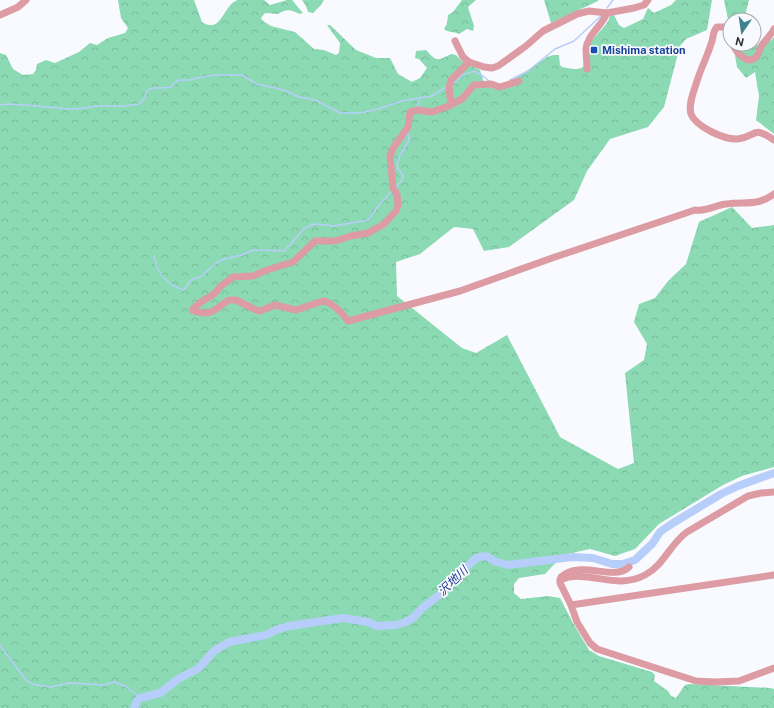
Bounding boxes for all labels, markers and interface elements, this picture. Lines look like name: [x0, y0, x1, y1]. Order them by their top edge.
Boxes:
north arrow: [722, 12, 762, 52]
text: N: [734, 35, 745, 49]
place label: Mishima station: [602, 44, 686, 56]
marker: Mishima station: [589, 45, 599, 55]
water label: 沢地川: [435, 562, 472, 599]

